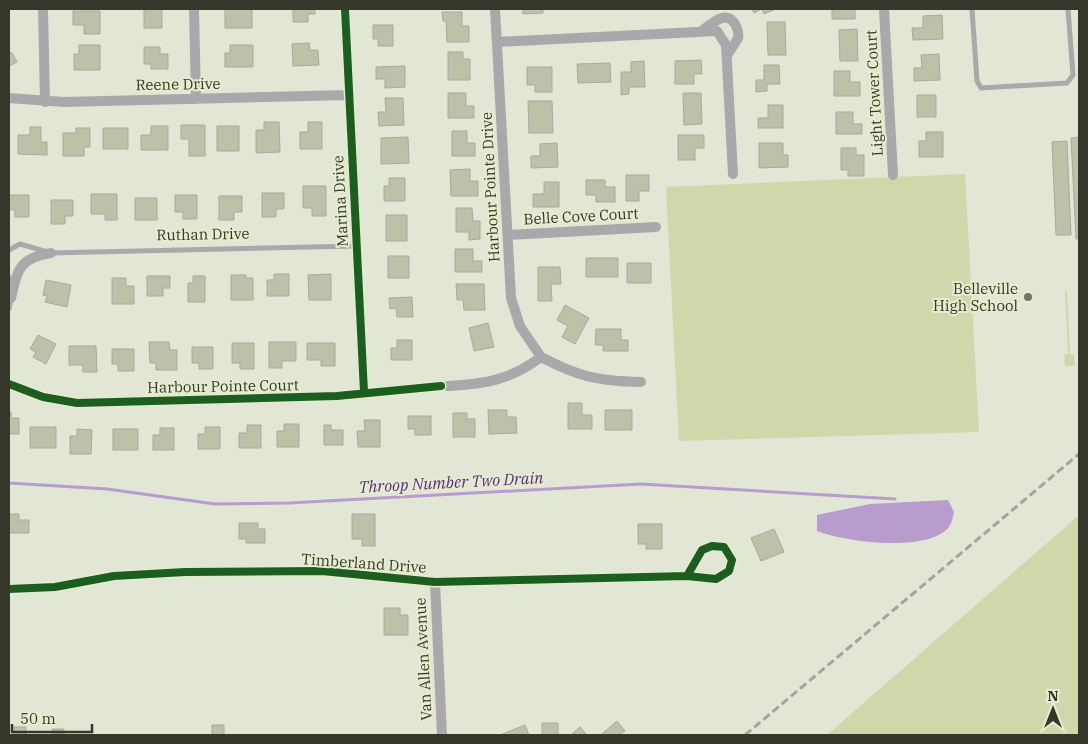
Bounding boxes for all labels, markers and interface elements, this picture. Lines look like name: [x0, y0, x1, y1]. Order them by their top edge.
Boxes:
street label: Light Tower Court: [861, 29, 887, 157]
street label: Reene Drive: [135, 74, 221, 94]
street label: Harbour Pointe Drive: [477, 112, 503, 262]
street label: Marina Drive: [328, 155, 352, 247]
street label: Belle Cove Court: [523, 203, 639, 229]
street label: Ruthan Drive: [156, 224, 250, 244]
place label: Belleville High School: [933, 279, 1018, 315]
marker: Belleville High School: [1022, 291, 1034, 303]
street label: Harbour Pointe Court: [147, 375, 299, 397]
water label: Throop Number Two Drain: [358, 467, 544, 497]
street label: Timberland Drive: [301, 549, 427, 577]
street label: Van Allen Avenue: [410, 597, 436, 721]
north arrow: [1028, 684, 1078, 734]
text: N: [1047, 687, 1059, 705]
scale bar: [12, 702, 92, 734]
text: 50 m: [20, 709, 56, 728]

